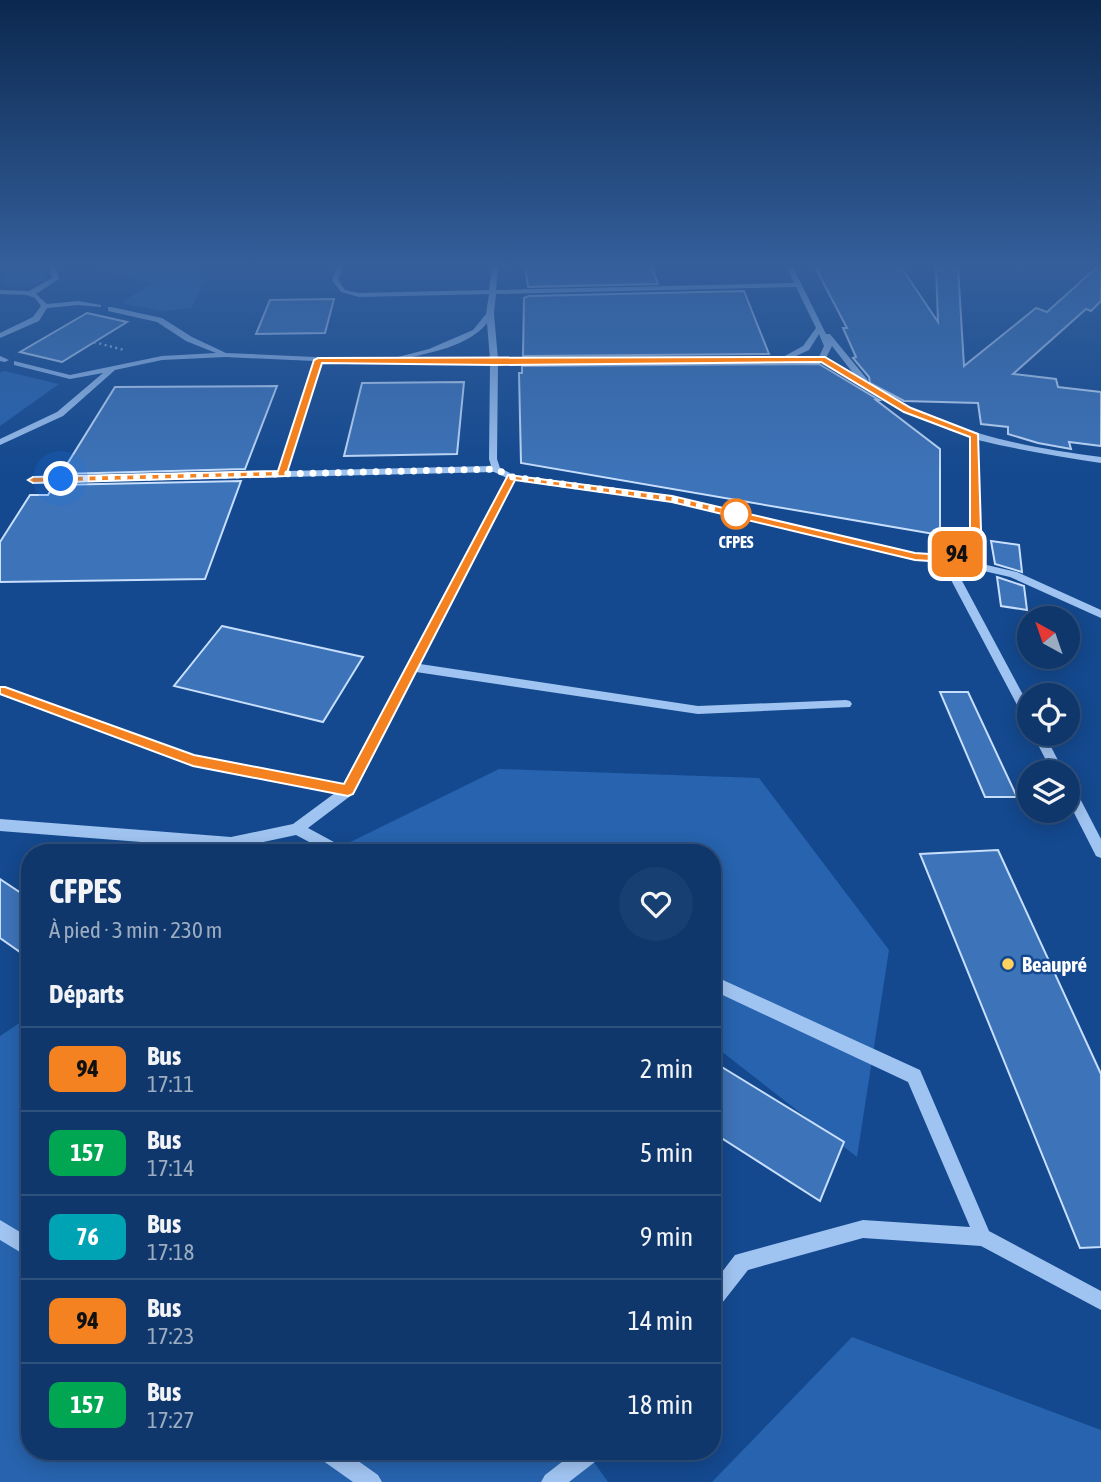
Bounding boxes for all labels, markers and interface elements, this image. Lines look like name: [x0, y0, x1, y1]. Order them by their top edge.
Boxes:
your location: [43, 461, 78, 496]
marker: CFPES: [721, 499, 751, 529]
line badge: 94: [926, 531, 988, 577]
place label: CFPES: [718, 533, 754, 551]
text: 94: [946, 540, 968, 567]
north arrow: [1017, 606, 1080, 668]
map controls: [1017, 606, 1080, 823]
button: locate: [1017, 683, 1080, 746]
button: layers: [1017, 760, 1080, 823]
button: heart: [619, 867, 693, 941]
text: CFPES: [49, 872, 121, 910]
text: À pied · 3 min · 230 m: [49, 917, 222, 943]
place label: Beaupré: [1022, 952, 1087, 976]
marker: Beaupré: [1000, 956, 1016, 972]
text: Départs: [49, 979, 124, 1009]
text: Bus: [147, 1041, 181, 1071]
text: 2 min: [640, 1054, 693, 1084]
text: 94: [76, 1055, 99, 1082]
text: 17:11: [147, 1071, 194, 1097]
text: Bus: [147, 1125, 181, 1155]
text: 5 min: [640, 1138, 693, 1168]
text: 157: [71, 1139, 104, 1166]
text: 17:14: [147, 1155, 194, 1181]
text: Bus: [147, 1209, 181, 1239]
text: 9 min: [640, 1222, 693, 1252]
text: 76: [76, 1223, 99, 1250]
text: 17:18: [147, 1239, 194, 1265]
text: Bus: [147, 1293, 181, 1323]
text: 14 min: [628, 1306, 693, 1336]
text: 94: [76, 1307, 99, 1334]
text: 17:23: [147, 1323, 194, 1349]
text: Bus: [147, 1377, 181, 1407]
text: 18 min: [628, 1390, 693, 1420]
text: 157: [71, 1391, 104, 1418]
text: 17:27: [147, 1407, 194, 1433]

